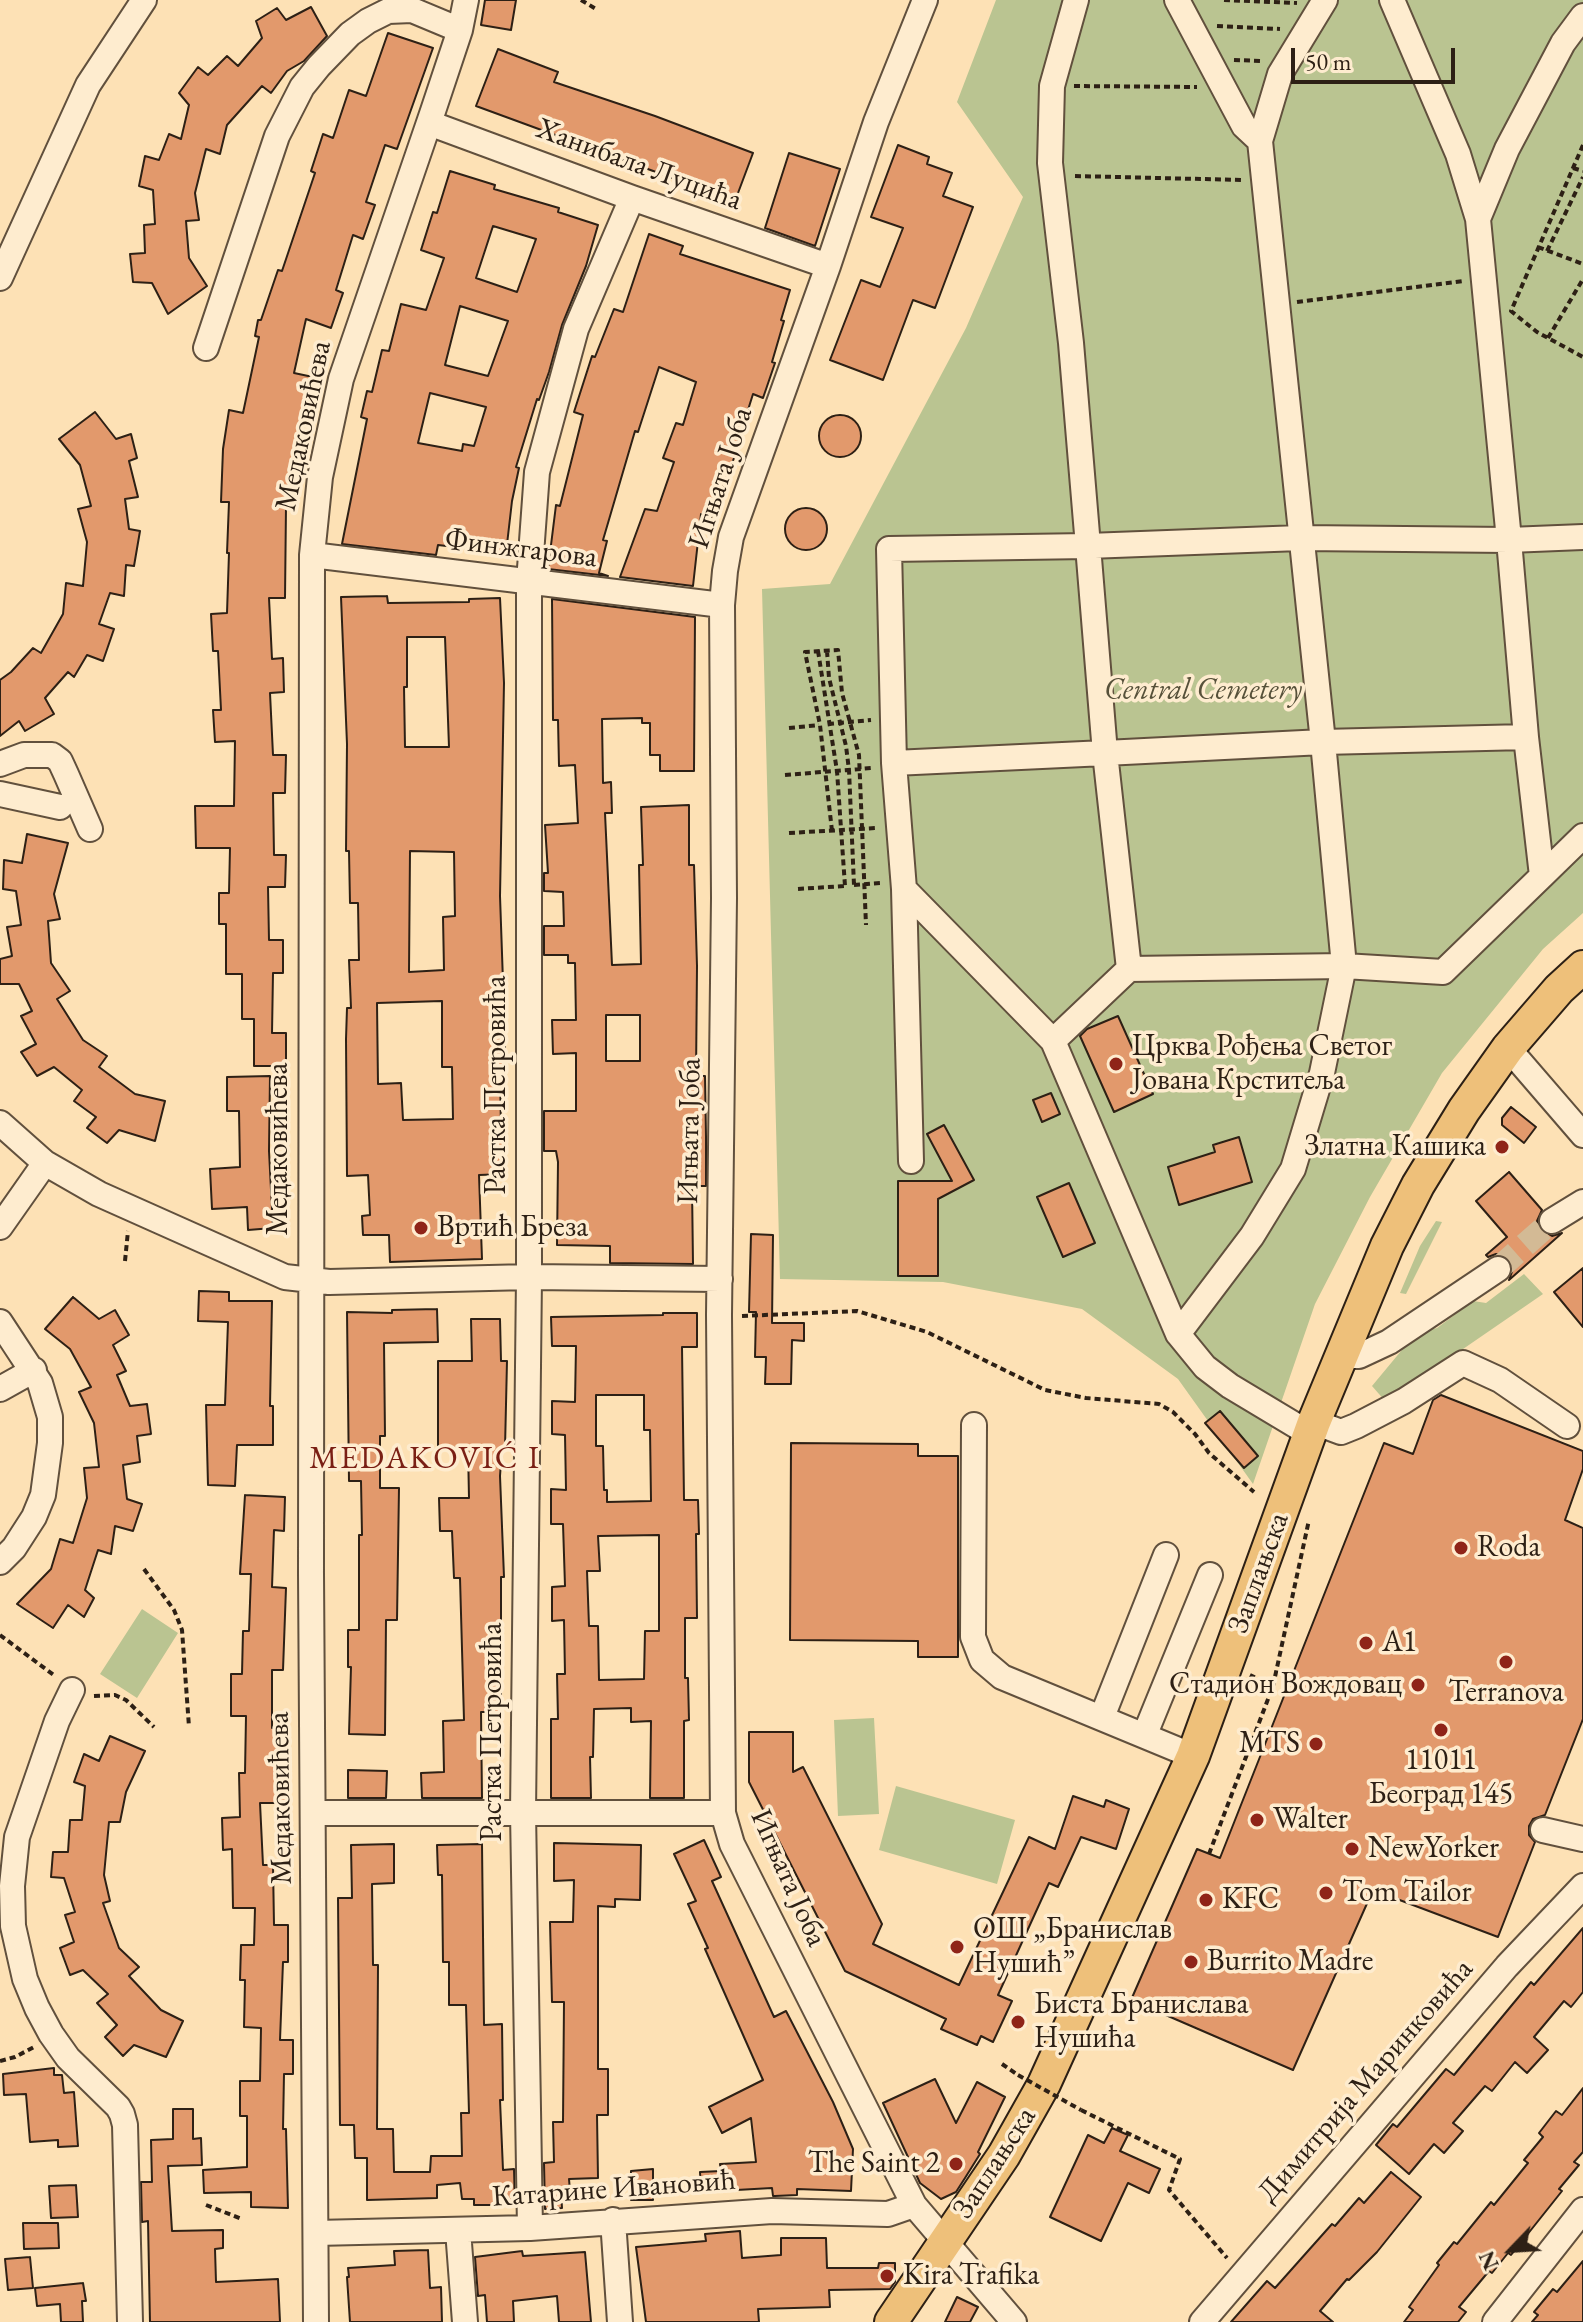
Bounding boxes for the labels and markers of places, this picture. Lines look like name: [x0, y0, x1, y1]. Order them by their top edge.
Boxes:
place label: Црква Рођења Светог Јована Крститеља: [1132, 1029, 1392, 1100]
marker: Црква Рођења Светог Јована Крститеља: [1107, 1055, 1125, 1073]
place label: Златна Кашика: [1304, 1129, 1486, 1165]
marker: Златна Кашика: [1493, 1138, 1511, 1156]
place label: Вртић Бреза: [437, 1210, 588, 1246]
marker: Вртић Бреза: [412, 1219, 430, 1237]
place label: Roda: [1477, 1530, 1540, 1566]
marker: Roda: [1452, 1539, 1470, 1557]
place label: A1: [1382, 1625, 1417, 1661]
marker: A1: [1357, 1634, 1375, 1652]
marker: Terranova: [1497, 1653, 1515, 1671]
place label: Стадион Вождовац: [1169, 1667, 1402, 1703]
place label: Terranova: [1448, 1675, 1564, 1711]
marker: Стадион Вождовац: [1409, 1676, 1427, 1694]
marker: 11011 Београд 145: [1432, 1721, 1450, 1739]
place label: MTS: [1239, 1726, 1300, 1762]
marker: MTS: [1307, 1735, 1325, 1753]
place label: 11011 Београд 145: [1369, 1743, 1513, 1814]
place label: Walter: [1273, 1802, 1348, 1838]
marker: Walter: [1248, 1811, 1266, 1829]
place label: NewYorker: [1368, 1831, 1499, 1867]
marker: NewYorker: [1343, 1840, 1361, 1858]
place label: Tom Tailor: [1342, 1875, 1471, 1911]
place label: KFC: [1222, 1882, 1279, 1918]
marker: Tom Tailor: [1317, 1884, 1335, 1902]
marker: KFC: [1197, 1891, 1215, 1909]
place label: ОШ „Бранислав Нушић”: [973, 1912, 1172, 1982]
marker: ОШ „Бранислав Нушић”: [948, 1938, 966, 1956]
place label: Burrito Madre: [1207, 1944, 1373, 1980]
marker: Burrito Madre: [1182, 1953, 1200, 1971]
place label: Биста Бранислава Нушића: [1034, 1987, 1248, 2058]
marker: Биста Бранислава Нушића: [1009, 2013, 1027, 2031]
place label: The Saint 2: [808, 2146, 940, 2182]
marker: The Saint 2: [947, 2155, 965, 2173]
place label: Kira Trafika: [903, 2258, 1039, 2294]
marker: Kira Trafika: [878, 2267, 896, 2285]

